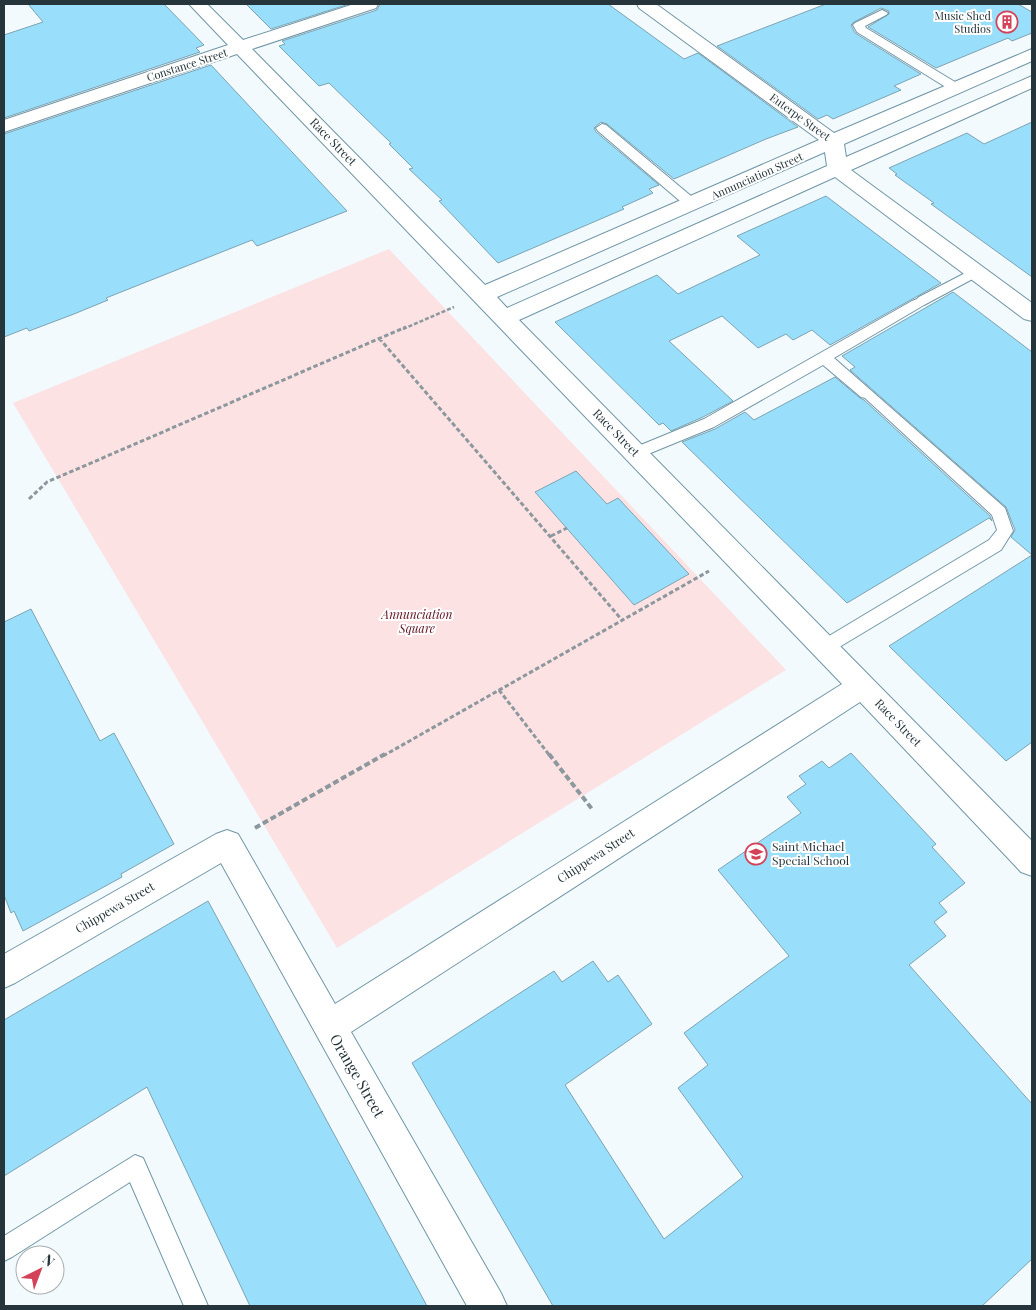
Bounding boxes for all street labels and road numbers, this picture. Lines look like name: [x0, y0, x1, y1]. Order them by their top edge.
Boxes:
street label: Constance Street: [144, 44, 229, 85]
street label: Euterpe Street: [767, 89, 834, 144]
street label: Race Street: [307, 114, 361, 169]
street label: Annunciation Street: [708, 149, 805, 203]
street label: Race Street: [590, 405, 644, 460]
street label: Race Street: [872, 695, 926, 750]
street label: Chippewa Street: [554, 824, 638, 886]
street label: Chippewa Street: [72, 878, 158, 936]
street label: Orange Street: [326, 1030, 390, 1122]

